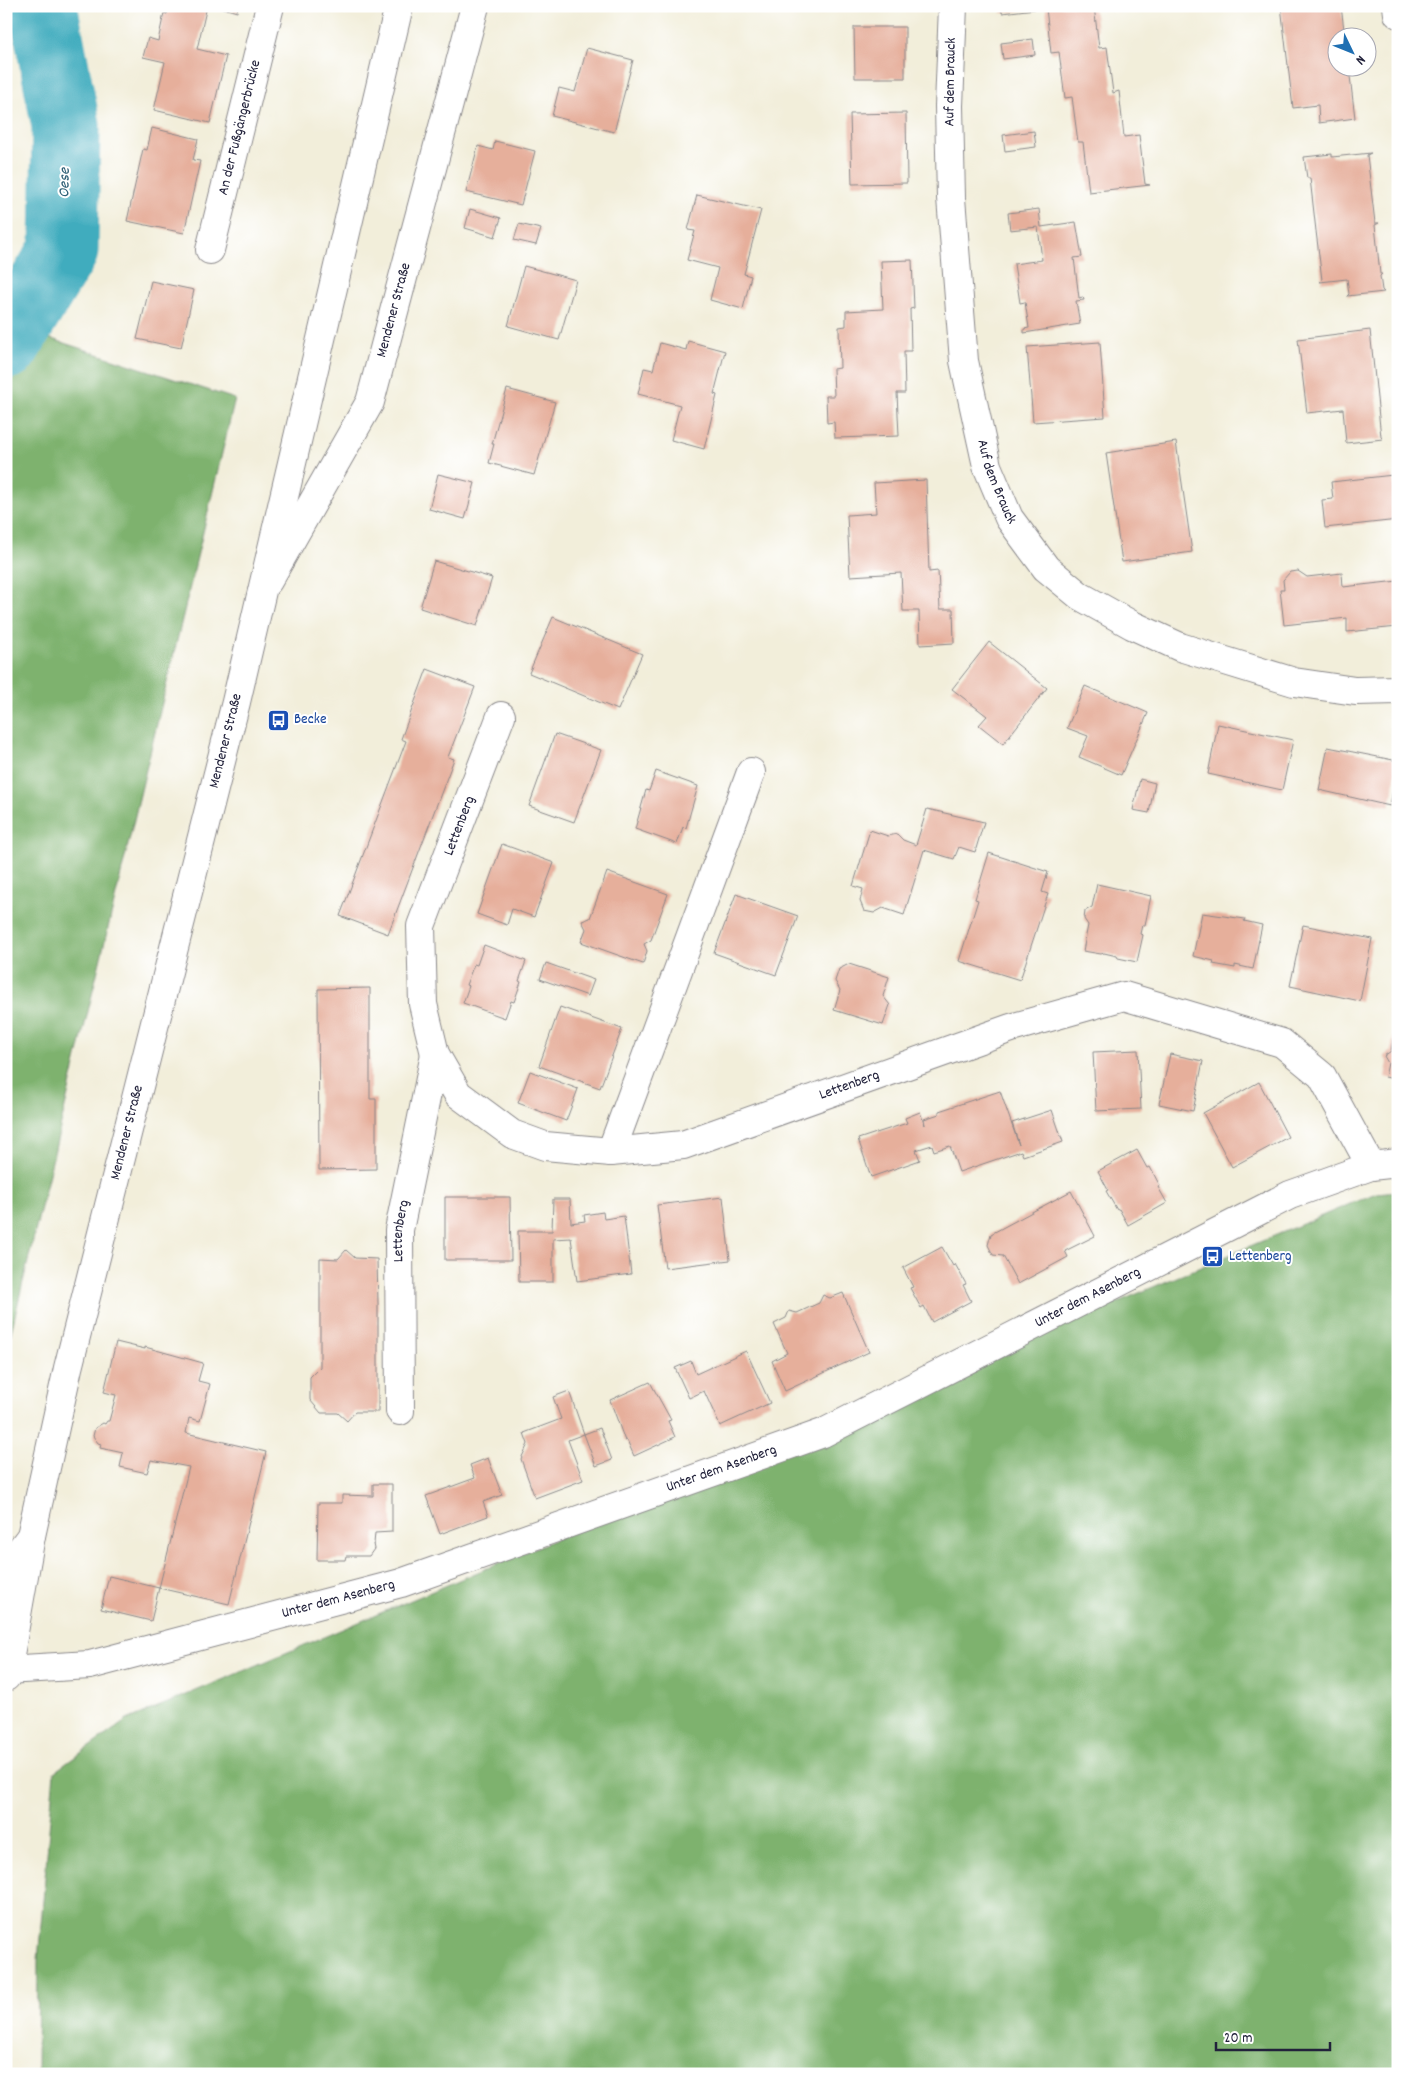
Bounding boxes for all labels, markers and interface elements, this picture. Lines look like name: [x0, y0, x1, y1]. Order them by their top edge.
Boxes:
north arrow: [1326, 28, 1376, 78]
street label: Auf dem Brauck: [939, 37, 963, 127]
text: N: [1350, 50, 1370, 69]
street label: An der Fußgängerbrücke: [213, 57, 267, 198]
water label: Oese: [53, 167, 77, 198]
street label: Mendener Straße: [371, 260, 418, 360]
street label: Auf dem Brauck: [971, 438, 1021, 529]
street label: Mendener Straße: [204, 691, 249, 791]
bus stop icon: Becke: [266, 708, 290, 732]
place label: Becke: [294, 709, 327, 731]
street label: Lettenberg: [439, 793, 481, 859]
street label: Lettenberg: [816, 1065, 883, 1106]
street label: Mendener Straße: [105, 1082, 150, 1182]
street label: Lettenberg: [388, 1198, 416, 1262]
bus stop icon: Lettenberg: [1201, 1245, 1225, 1269]
place label: Lettenberg: [1229, 1246, 1292, 1268]
street label: Unter dem Asenberg: [1031, 1262, 1145, 1334]
street label: Unter dem Asenberg: [663, 1439, 780, 1499]
street label: Unter dem Asenberg: [279, 1574, 397, 1625]
scale bar: [1216, 2020, 1330, 2052]
text: 20 m: [1224, 2028, 1252, 2050]

